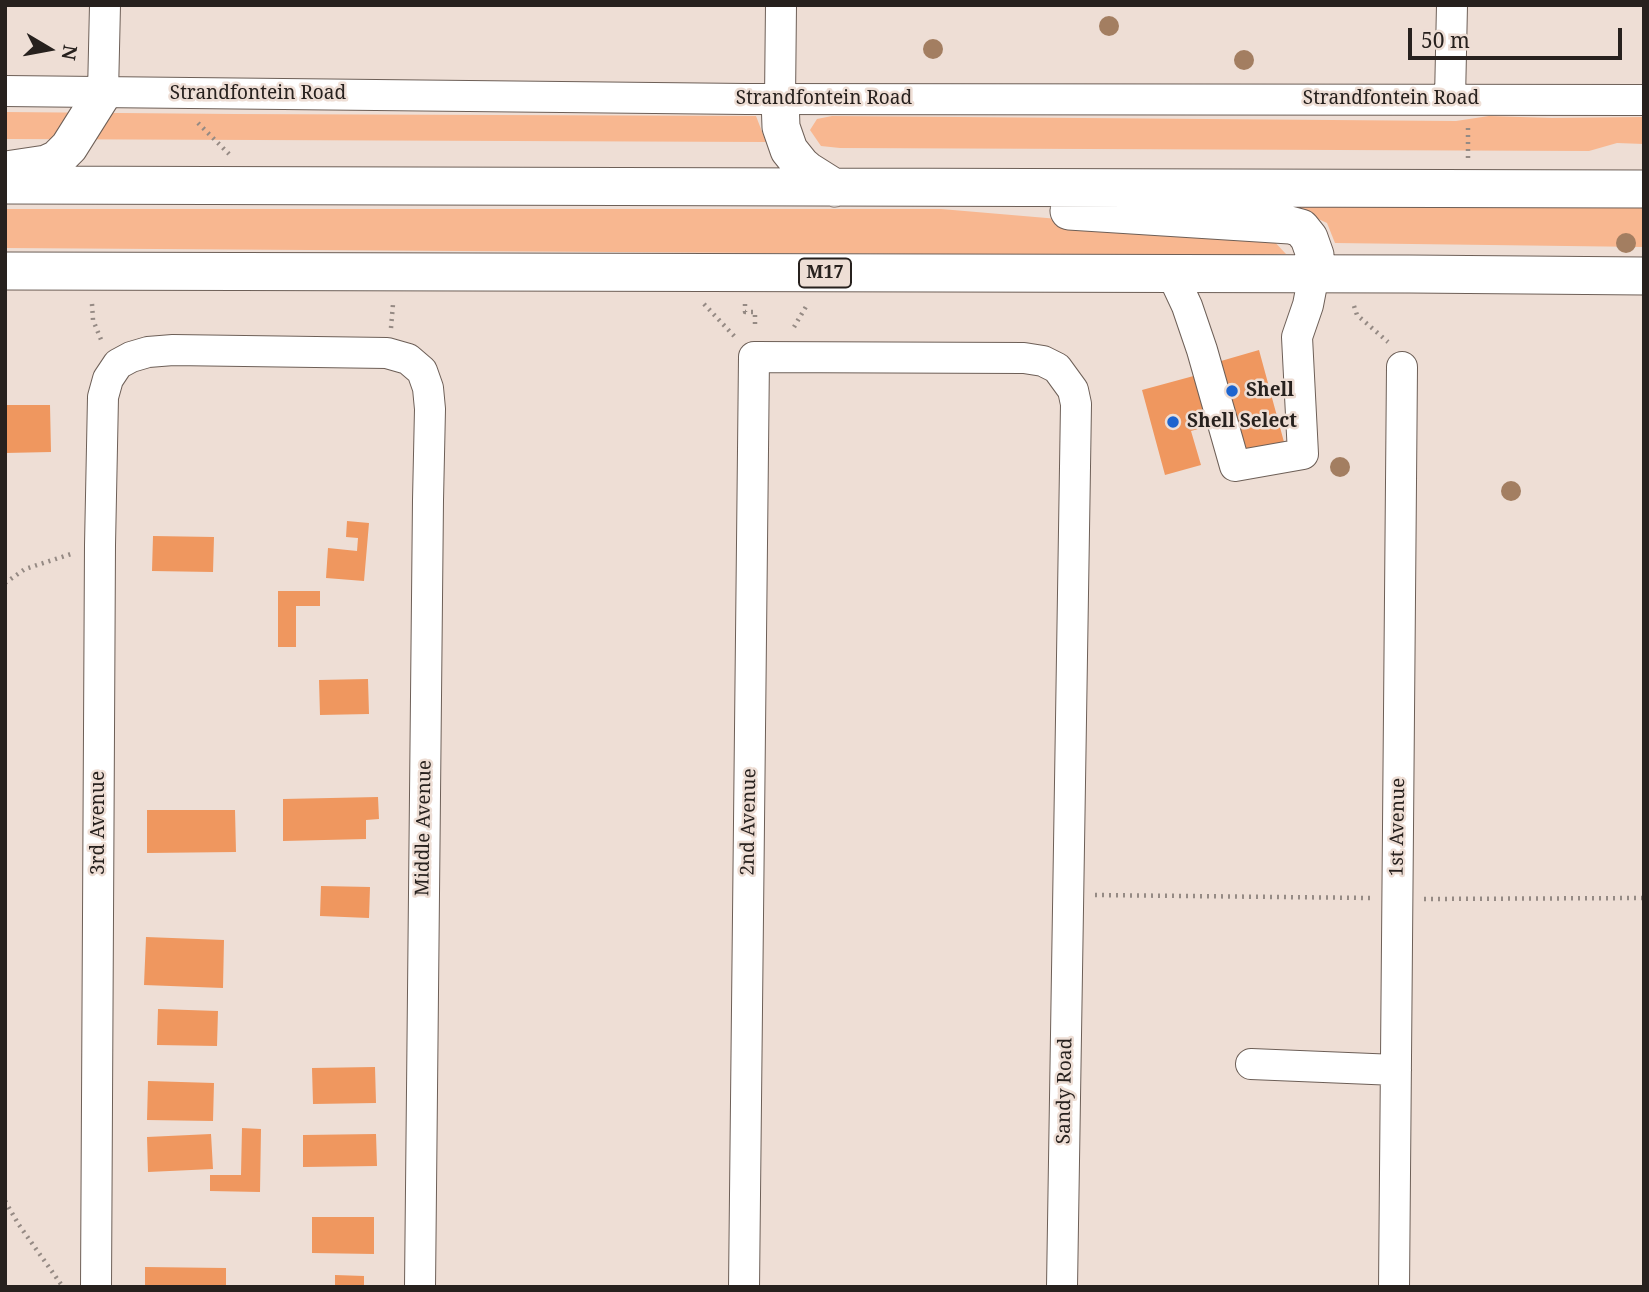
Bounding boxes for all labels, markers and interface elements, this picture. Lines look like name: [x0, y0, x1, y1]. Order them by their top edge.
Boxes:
north arrow: [14, 14, 84, 84]
scale bar: [1411, 14, 1624, 58]
text: 50 m: [1421, 26, 1470, 54]
text: N: [56, 43, 84, 62]
street label: Strandfontein Road: [170, 83, 346, 105]
street label: Strandfontein Road: [736, 88, 912, 110]
street label: Strandfontein Road: [1303, 88, 1479, 110]
road number: M17: [799, 258, 851, 288]
place label: Shell: [1246, 380, 1294, 402]
marker: Shell: [1224, 383, 1240, 399]
place label: Shell Select: [1187, 411, 1297, 433]
marker: Shell Select: [1165, 414, 1181, 430]
street label: Middle Avenue: [411, 760, 437, 896]
street label: 2nd Avenue: [737, 768, 761, 876]
street label: 3rd Avenue: [88, 771, 110, 875]
street label: 1st Avenue: [1386, 777, 1410, 877]
street label: Sandy Road: [1053, 1038, 1077, 1144]

